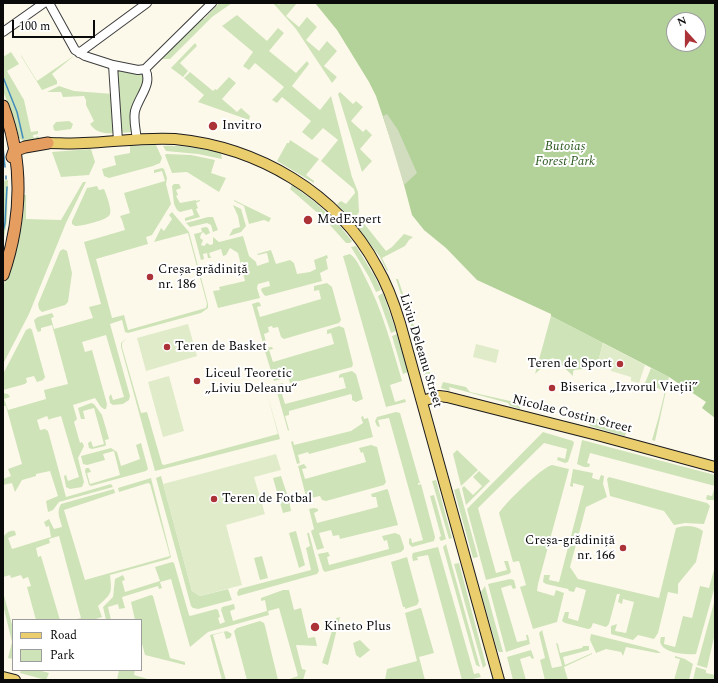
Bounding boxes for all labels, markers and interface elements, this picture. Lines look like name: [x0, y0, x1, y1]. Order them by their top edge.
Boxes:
scale bar: [14, 12, 97, 38]
north arrow: [666, 12, 706, 52]
text: N: [675, 12, 689, 31]
text: 100 m: [19, 17, 50, 36]
place label: Invitro: [222, 118, 262, 134]
marker: Invitro: [207, 120, 219, 132]
park label: Butoiaș Forest Park: [535, 139, 595, 170]
place label: MedExpert: [317, 212, 381, 228]
marker: MedExpert: [302, 214, 314, 226]
place label: Creșa-grădiniță nr. 186: [158, 262, 248, 293]
marker: Creșa-grădiniță nr. 186: [145, 272, 155, 282]
street label: Liviu Deleanu Street: [395, 292, 445, 410]
place label: Teren de Basket: [175, 339, 267, 355]
marker: Teren de Basket: [162, 342, 172, 352]
place label: Teren de Sport: [527, 356, 612, 372]
marker: Teren de Sport: [615, 359, 625, 369]
place label: Liceul Teoretic „Liviu Deleanu“: [205, 366, 297, 397]
marker: Liceul Teoretic „Liviu Deleanu“: [192, 376, 202, 386]
place label: Biserica „Izvorul Vieții”: [560, 380, 698, 396]
marker: Biserica „Izvorul Vieții”: [547, 383, 557, 393]
street label: Nicolae Costin Street: [510, 393, 634, 437]
place label: Teren de Fotbal: [222, 491, 312, 507]
marker: Teren de Fotbal: [209, 494, 219, 504]
place label: Creșa-grădiniță nr. 166: [525, 533, 615, 564]
marker: Creșa-grădiniță nr. 166: [618, 543, 628, 553]
legend: [12, 619, 142, 671]
place label: Kineto Plus: [324, 619, 391, 635]
marker: Kineto Plus: [309, 621, 321, 633]
text: Road: [50, 626, 77, 645]
text: Park: [50, 646, 75, 665]

